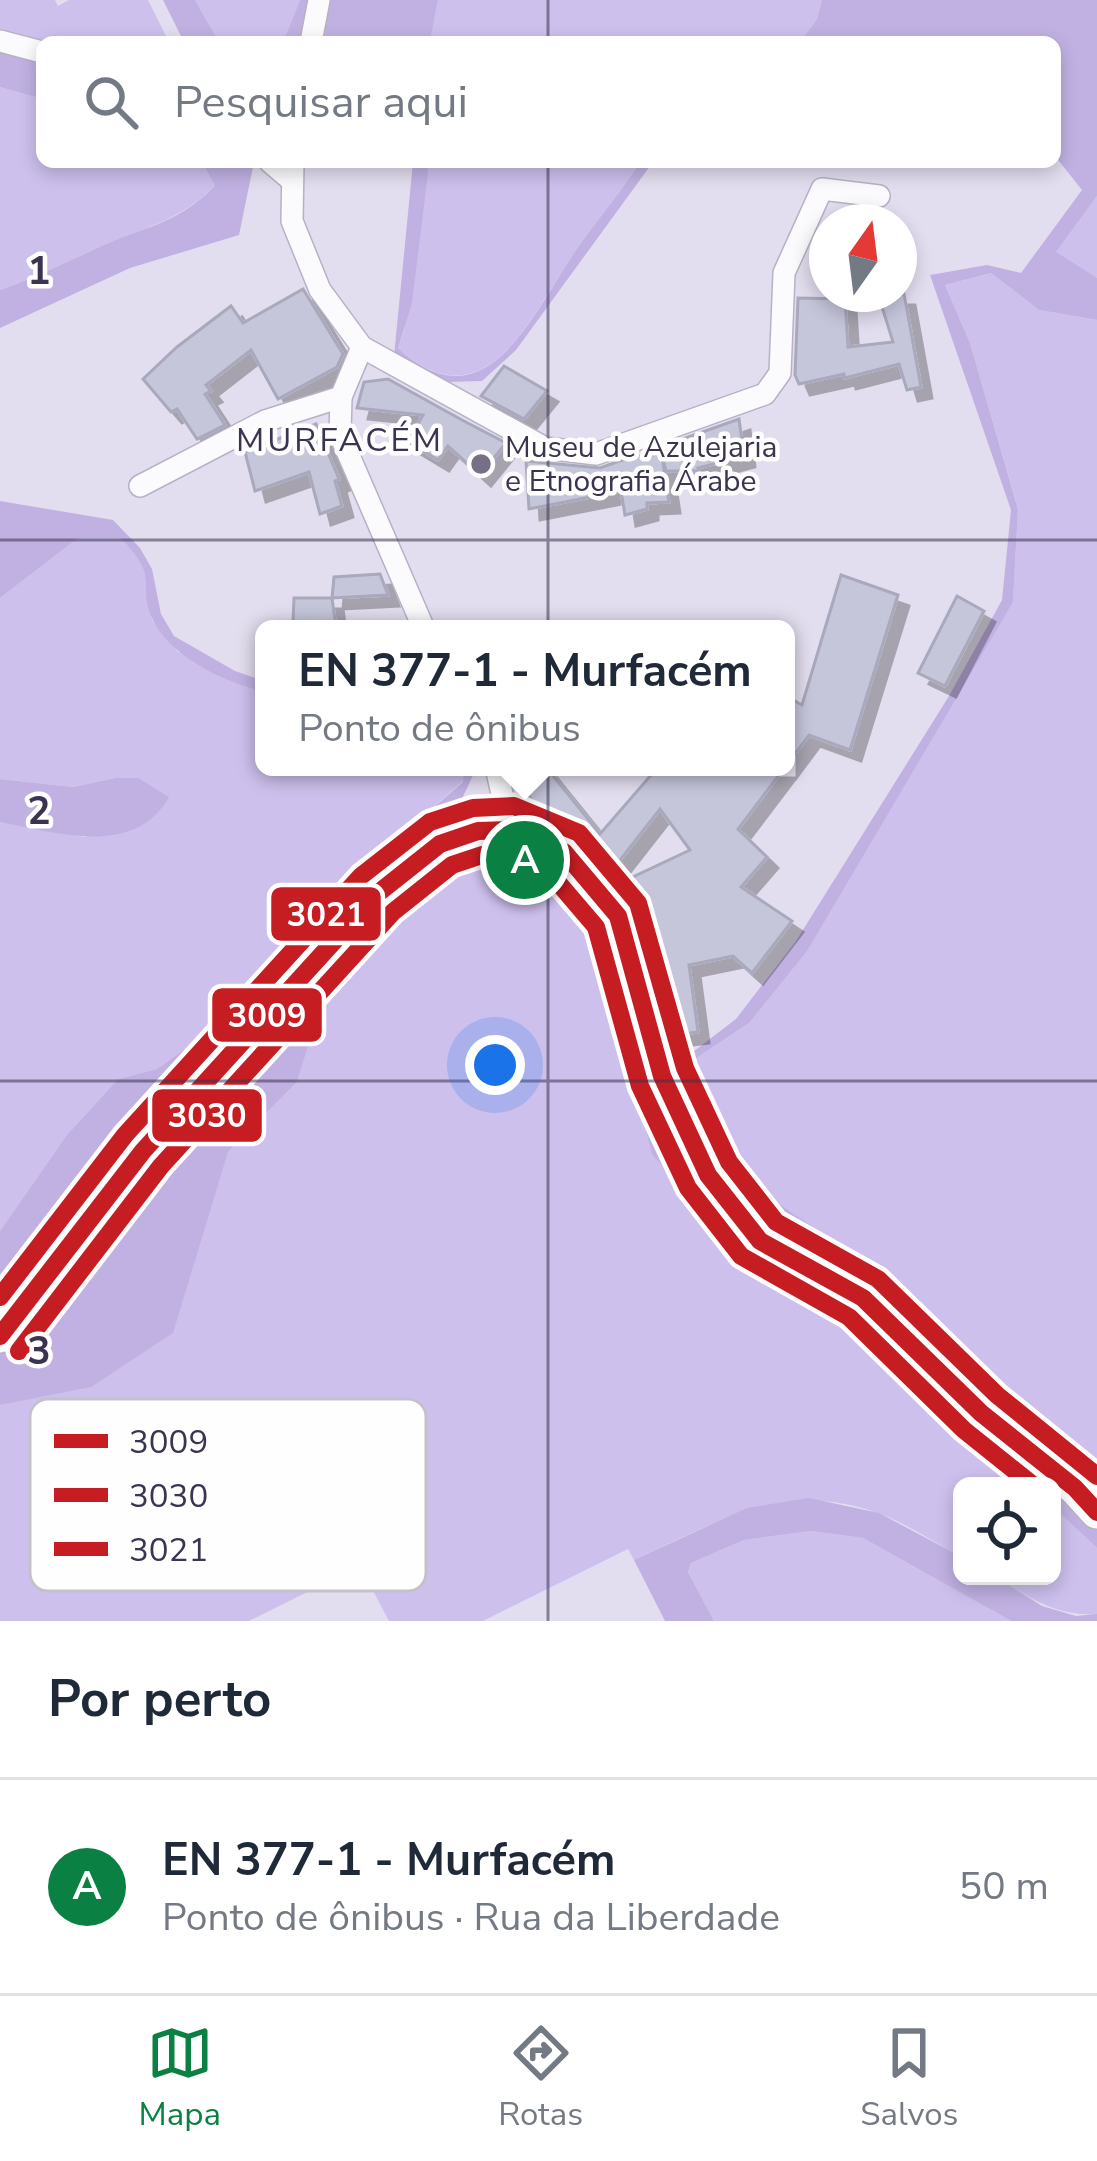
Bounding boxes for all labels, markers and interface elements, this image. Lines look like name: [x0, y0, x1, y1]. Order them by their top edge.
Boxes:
search box: [36, 36, 1061, 168]
icon: search: [78, 69, 144, 135]
text: Pesquisar aqui: [174, 72, 468, 133]
north arrow: [809, 204, 917, 312]
text: 1: [27, 245, 51, 298]
district label: MURFACÉM: [236, 418, 444, 463]
place label: Museu de Azulejaria e Etnografia Árabe: [505, 427, 777, 502]
marker: Museu de Azulejaria e Etnografia Árabe: [468, 451, 494, 477]
popup: [255, 620, 795, 776]
text: EN 377-1 - Murfacém: [298, 641, 752, 702]
text: Ponto de ônibus: [298, 702, 581, 755]
text: 2: [27, 785, 51, 838]
pin: A: [486, 815, 564, 905]
line badge: 3021: [269, 885, 383, 943]
text: 3021: [286, 893, 366, 938]
line badge: 3009: [210, 986, 324, 1044]
text: 3009: [227, 994, 307, 1039]
your location: [465, 1035, 525, 1095]
line badge: 3030: [150, 1087, 264, 1144]
text: 3030: [167, 1094, 247, 1139]
text: 3: [27, 1325, 51, 1378]
legend: [30, 1399, 426, 1591]
text: 3009: [129, 1420, 208, 1465]
text: 3030: [129, 1474, 208, 1519]
map controls: [953, 1477, 1061, 1585]
button: locate: [953, 1477, 1061, 1585]
text: 3021: [129, 1528, 208, 1573]
text: Por perto: [48, 1664, 271, 1734]
text: EN 377-1 - Murfacém: [162, 1830, 615, 1891]
text: A: [72, 1860, 102, 1913]
text: 50 m: [959, 1860, 1049, 1913]
text: Ponto de ônibus · Rua da Liberdade: [162, 1891, 780, 1944]
tab: Mapa: [139, 2020, 221, 2137]
tab: Rotas: [498, 2020, 583, 2137]
tab: Salvos: [860, 2020, 958, 2137]

